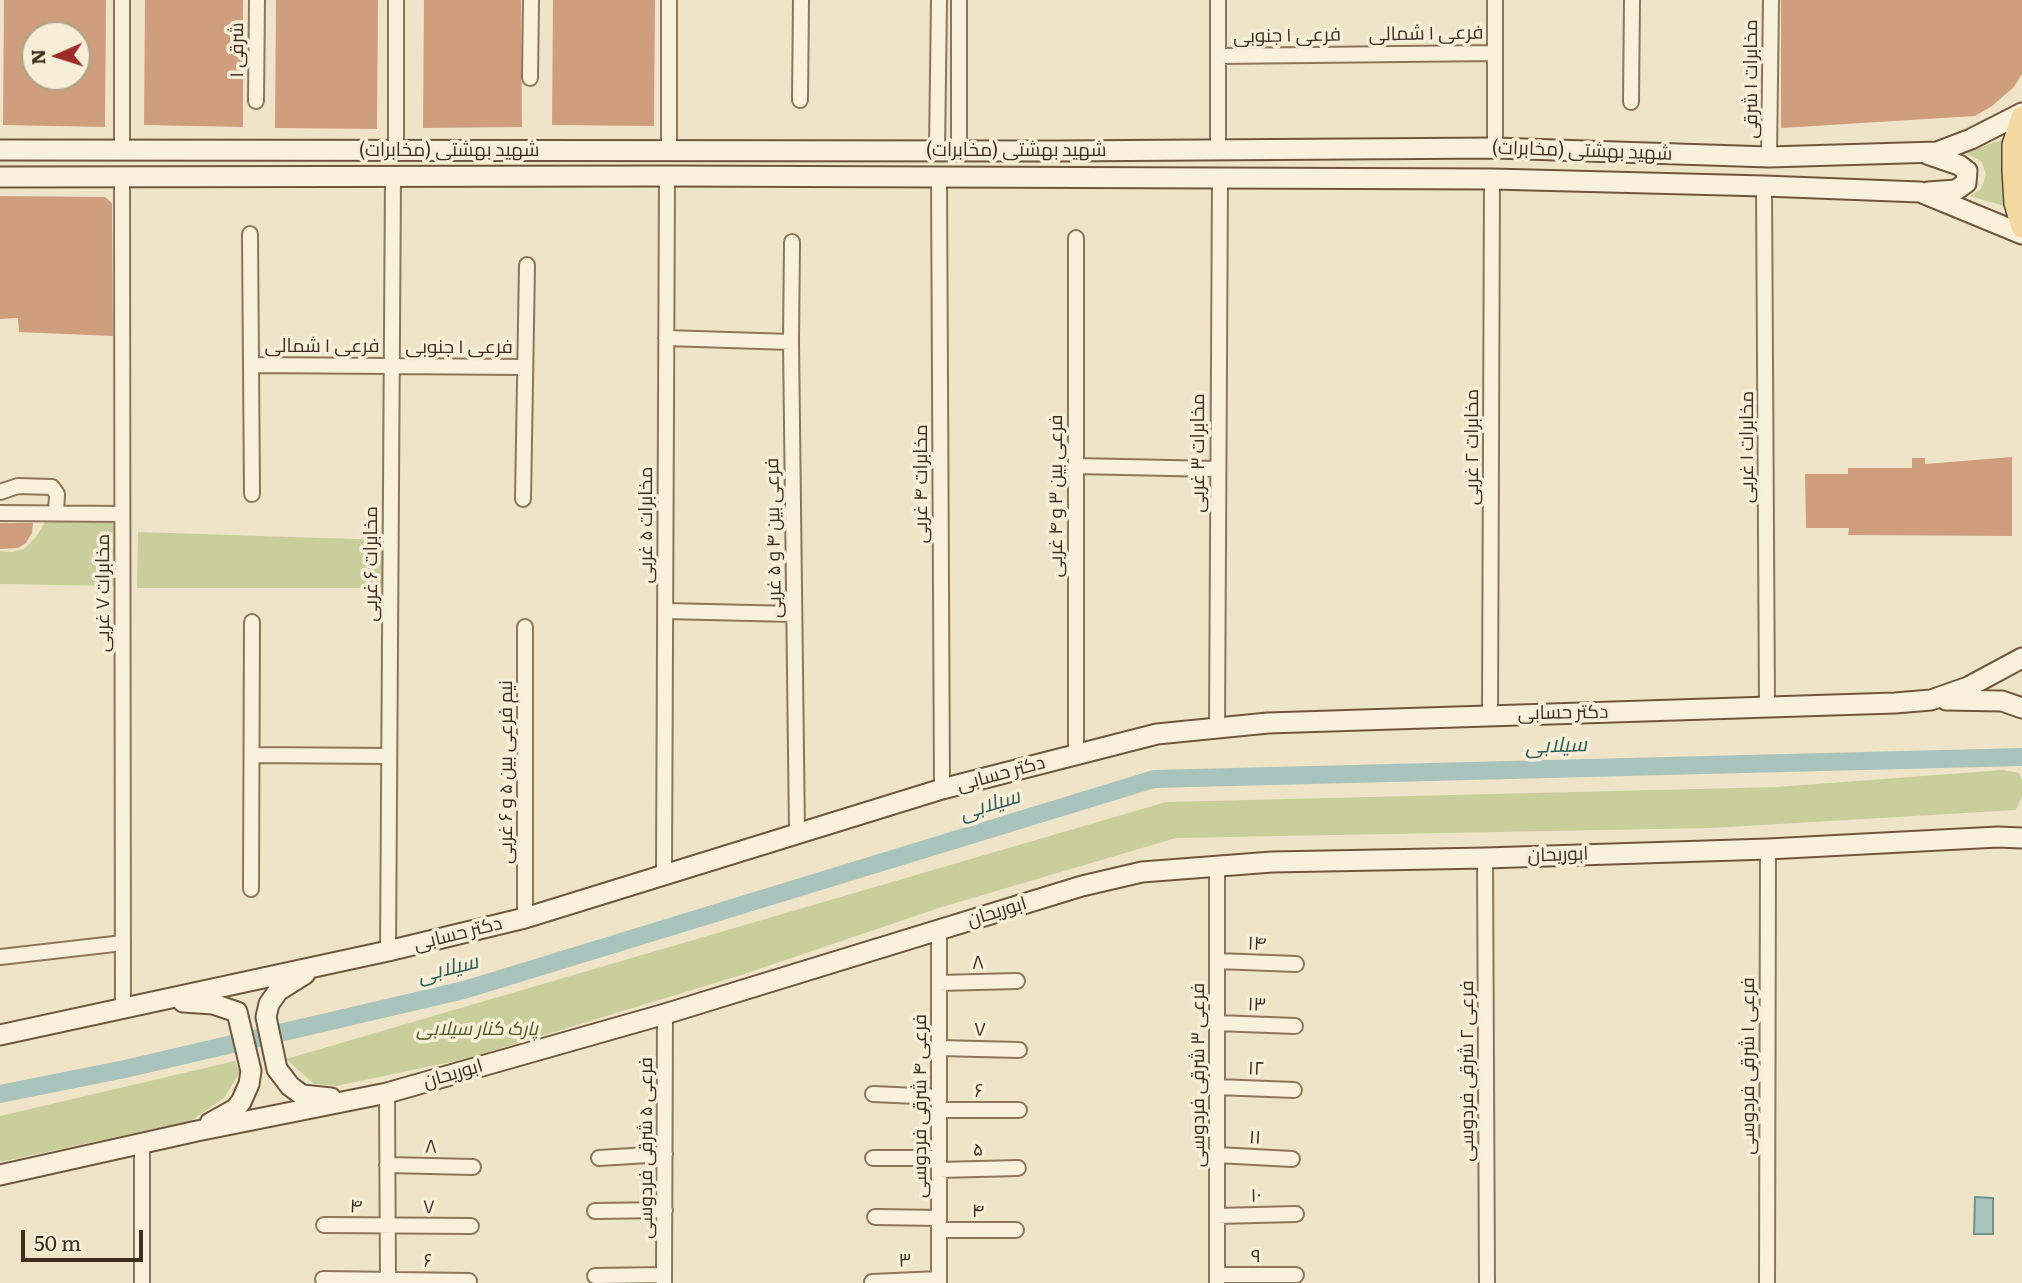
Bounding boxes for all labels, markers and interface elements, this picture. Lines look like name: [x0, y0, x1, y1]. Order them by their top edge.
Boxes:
street label: مخابرات ۱ شرقی: [1740, 19, 1762, 139]
north arrow: [21, 21, 91, 91]
street label: شرقی ۱: [226, 22, 248, 78]
street label: فرعی ۱ شمالی: [1368, 22, 1484, 46]
street label: فرعی ۱ جنوبی: [1233, 24, 1341, 48]
text: N: [23, 48, 51, 66]
street label: شهید بهشتی (مخابرات): [1491, 136, 1673, 166]
street label: شهید بهشتی (مخابرات): [359, 139, 539, 161]
street label: شهید بهشتی (مخابرات): [926, 139, 1106, 161]
street label: فرعی ۱ شمالی: [265, 335, 379, 357]
street label: فرعی ۱ جنوبی: [405, 336, 513, 358]
street label: مخابرات ۲ غربی: [1461, 389, 1483, 505]
street label: مخابرات ۱ غربی: [1736, 391, 1758, 503]
street label: مخابرات ۳ غربی: [1187, 393, 1209, 513]
street label: فرعی بین ۳ و ۴ غربی: [1045, 415, 1067, 577]
street label: مخابرات ۴ غربی: [910, 424, 932, 544]
street label: فرعی بین ۴ و ۵ غربی: [761, 458, 787, 618]
street label: مخابرات ۵ غربی: [635, 467, 657, 583]
street label: مخابرات ۶ غربی: [360, 506, 382, 622]
street label: مخابرات ۷ غربی: [92, 534, 114, 652]
street label: نیم فرعی بین ۵ و ۶ غربی: [495, 680, 517, 864]
street label: دکتر حسابی: [1518, 701, 1608, 725]
water label: سیلابی: [1525, 732, 1587, 760]
street label: دکتر حسابی: [954, 751, 1048, 797]
water label: سیلابی: [957, 784, 1023, 826]
street label: ابوریحان: [1527, 843, 1589, 867]
street label: ابوریحان: [965, 892, 1029, 932]
street label: دکتر حسابی: [411, 912, 505, 956]
street label: ۱۴: [1247, 932, 1267, 956]
water label: سیلابی: [415, 949, 481, 989]
street label: ۸: [972, 951, 984, 975]
street label: فرعی ۱ شرقی فردوسی: [1737, 977, 1759, 1155]
street label: فرعی ۲ شرقی فردوسی: [1456, 980, 1478, 1162]
street label: فرعی ۳ شرقی فردوسی: [1187, 983, 1209, 1167]
street label: ۱۳: [1247, 993, 1267, 1017]
street label: فرعی ۴ شرقی فردوسی: [909, 1014, 931, 1198]
park label: پارک کنار سیلابی: [416, 1018, 538, 1040]
street label: ۷: [974, 1018, 986, 1042]
street label: ابوریحان: [421, 1055, 485, 1093]
street label: فرعی ۵ شرقی فردوسی: [635, 1057, 657, 1239]
street label: ۱۲: [1248, 1057, 1264, 1081]
street label: ۶: [974, 1080, 984, 1102]
street label: ۱۱: [1249, 1126, 1261, 1150]
street label: ۸: [425, 1135, 437, 1159]
street label: ۵: [973, 1139, 983, 1161]
street label: ۱۰: [1250, 1185, 1262, 1207]
street label: ۴: [349, 1195, 363, 1219]
street label: ۷: [423, 1196, 435, 1218]
street label: ۴: [972, 1200, 984, 1222]
scale bar: [24, 1216, 147, 1260]
text: 50 m: [34, 1226, 81, 1257]
street label: ۹: [1251, 1245, 1261, 1267]
street label: ۳: [898, 1249, 912, 1273]
street label: ۶: [423, 1250, 433, 1272]

